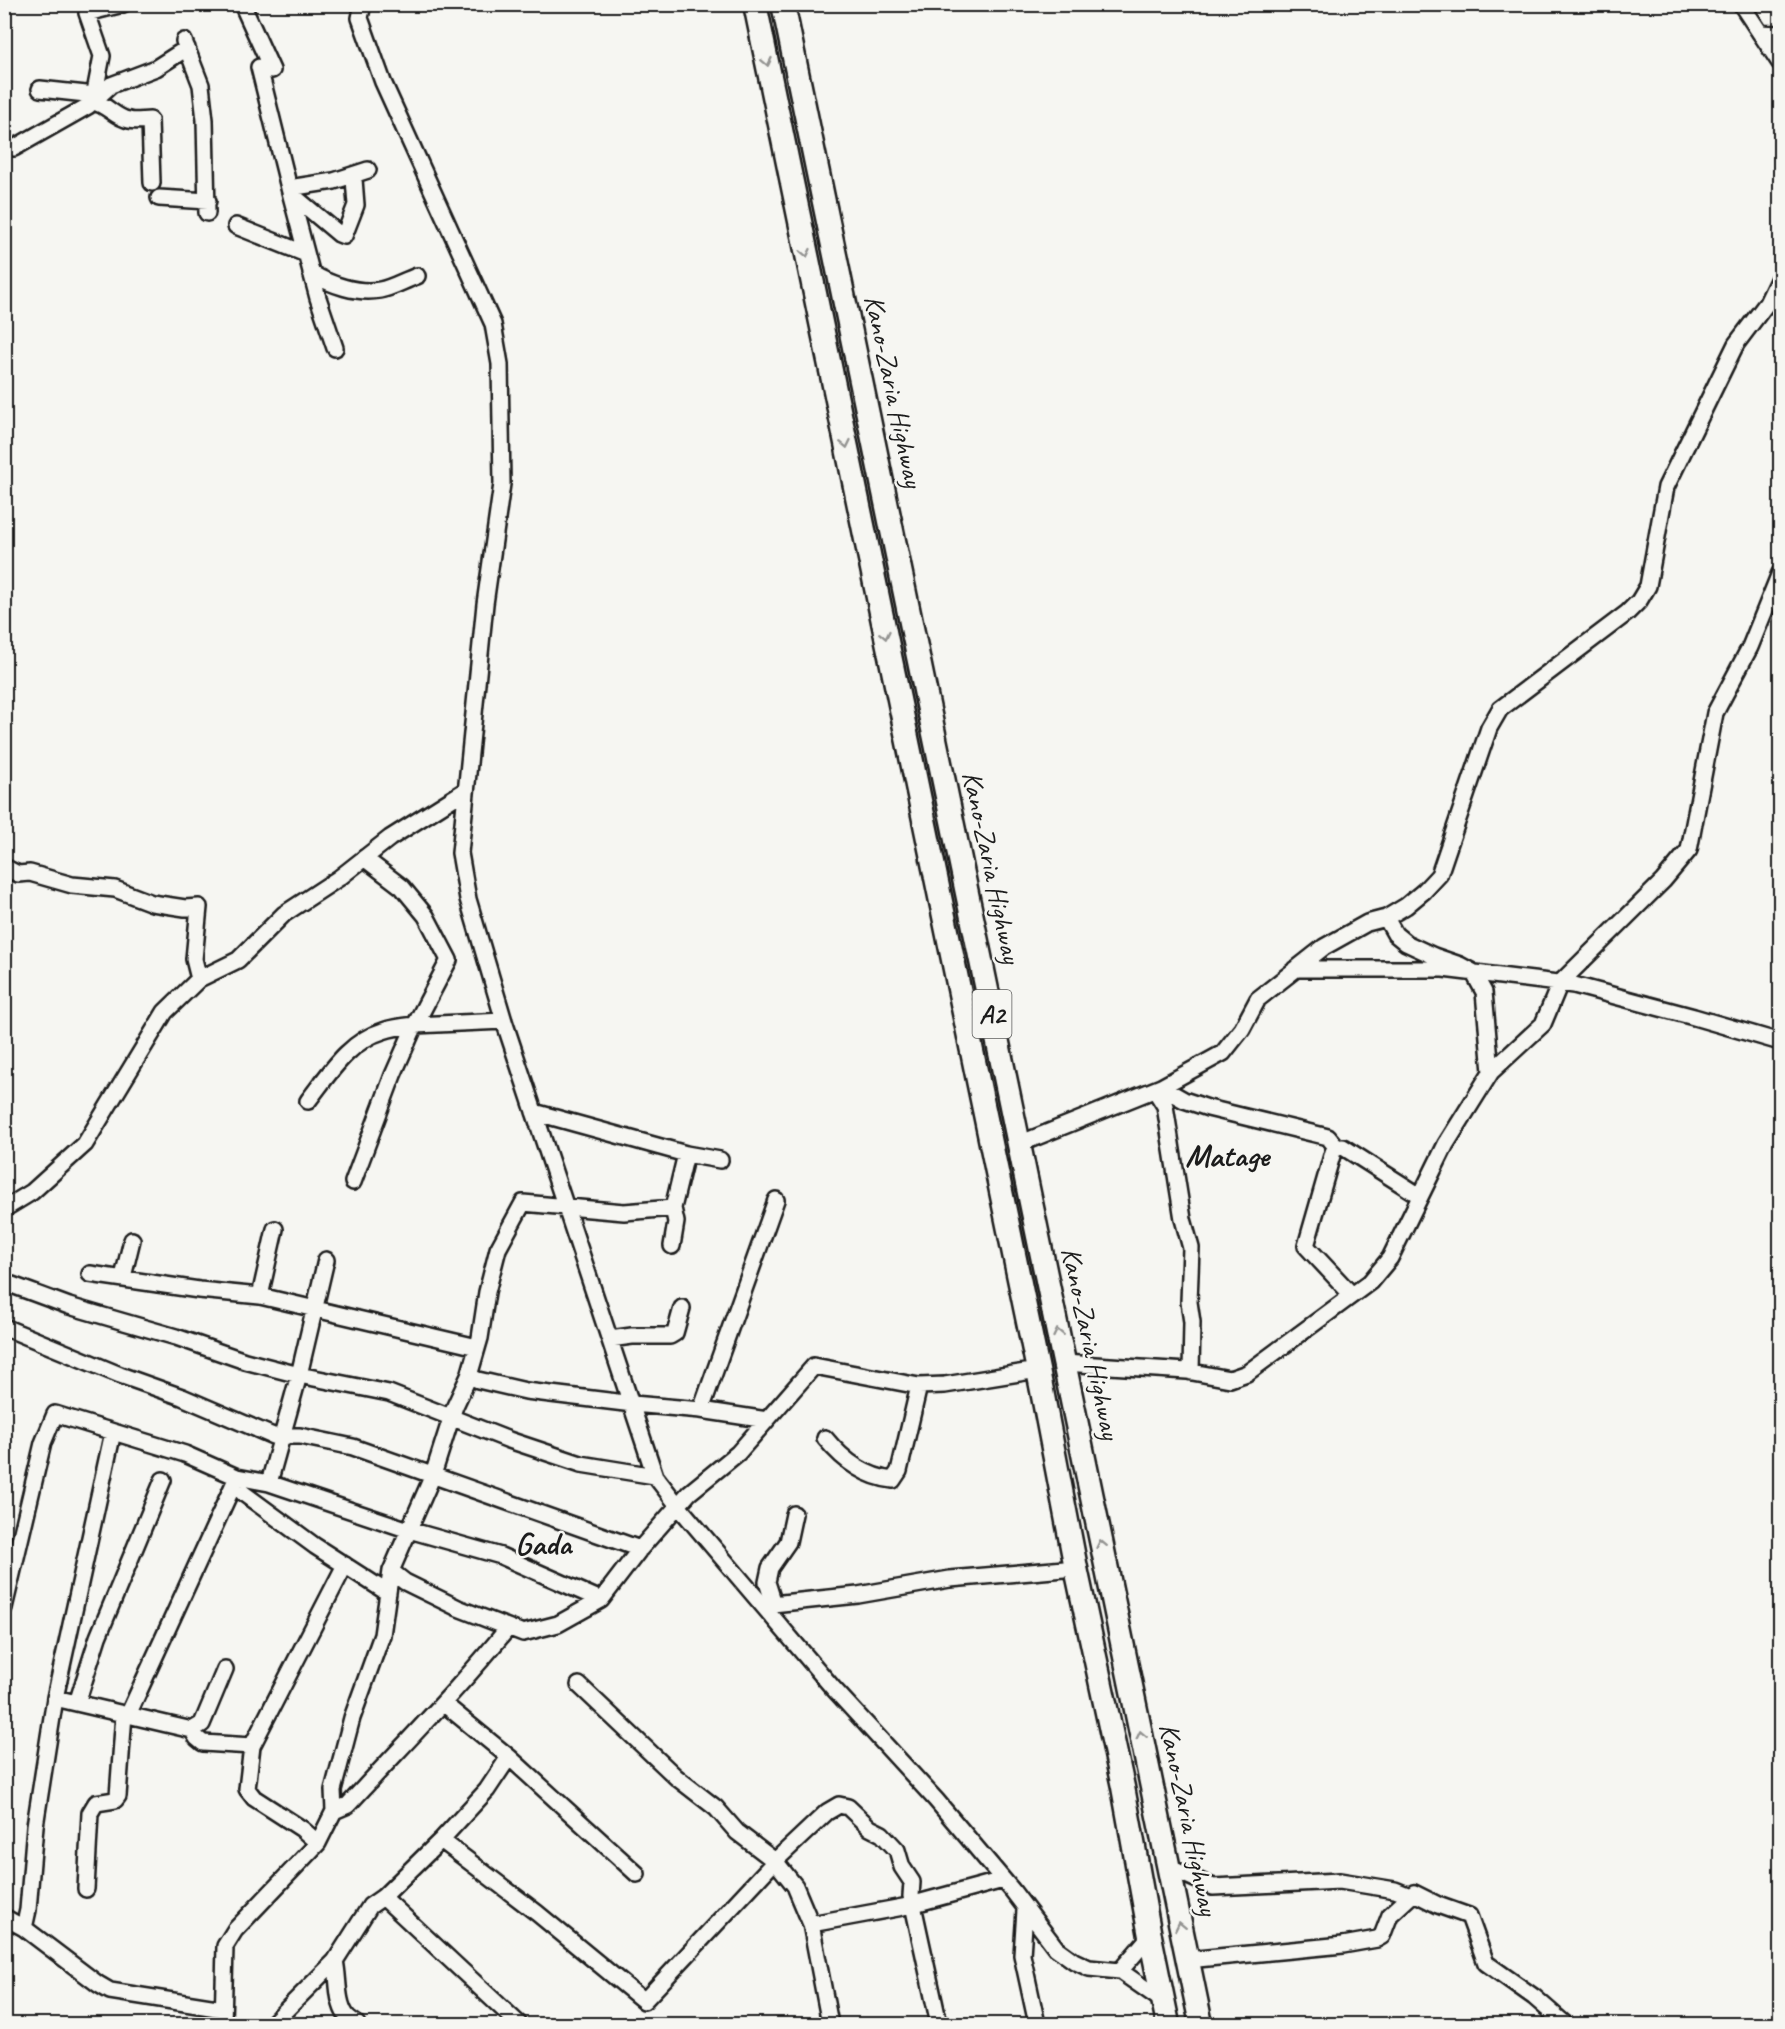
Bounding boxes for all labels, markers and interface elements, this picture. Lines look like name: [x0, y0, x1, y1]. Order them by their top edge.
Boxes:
one-way arrow: [760, 57, 773, 67]
one-way arrow: [799, 247, 812, 257]
street label: Kano-Zaria Highway: [857, 292, 932, 493]
one-way arrow: [839, 438, 852, 448]
one-way arrow: [878, 629, 891, 639]
street label: Kano-Zaria Highway: [955, 768, 1030, 969]
road number: A2: [972, 990, 1012, 1038]
district label: Matage: [1185, 1135, 1271, 1176]
street label: Kano-Zaria Highway: [1054, 1244, 1129, 1445]
one-way arrow: [1052, 1328, 1065, 1338]
district label: Gada: [515, 1523, 574, 1564]
one-way arrow: [1095, 1539, 1108, 1549]
street label: Kano-Zaria Highway: [1152, 1720, 1227, 1921]
one-way arrow: [1135, 1730, 1148, 1740]
one-way arrow: [1174, 1921, 1187, 1931]

